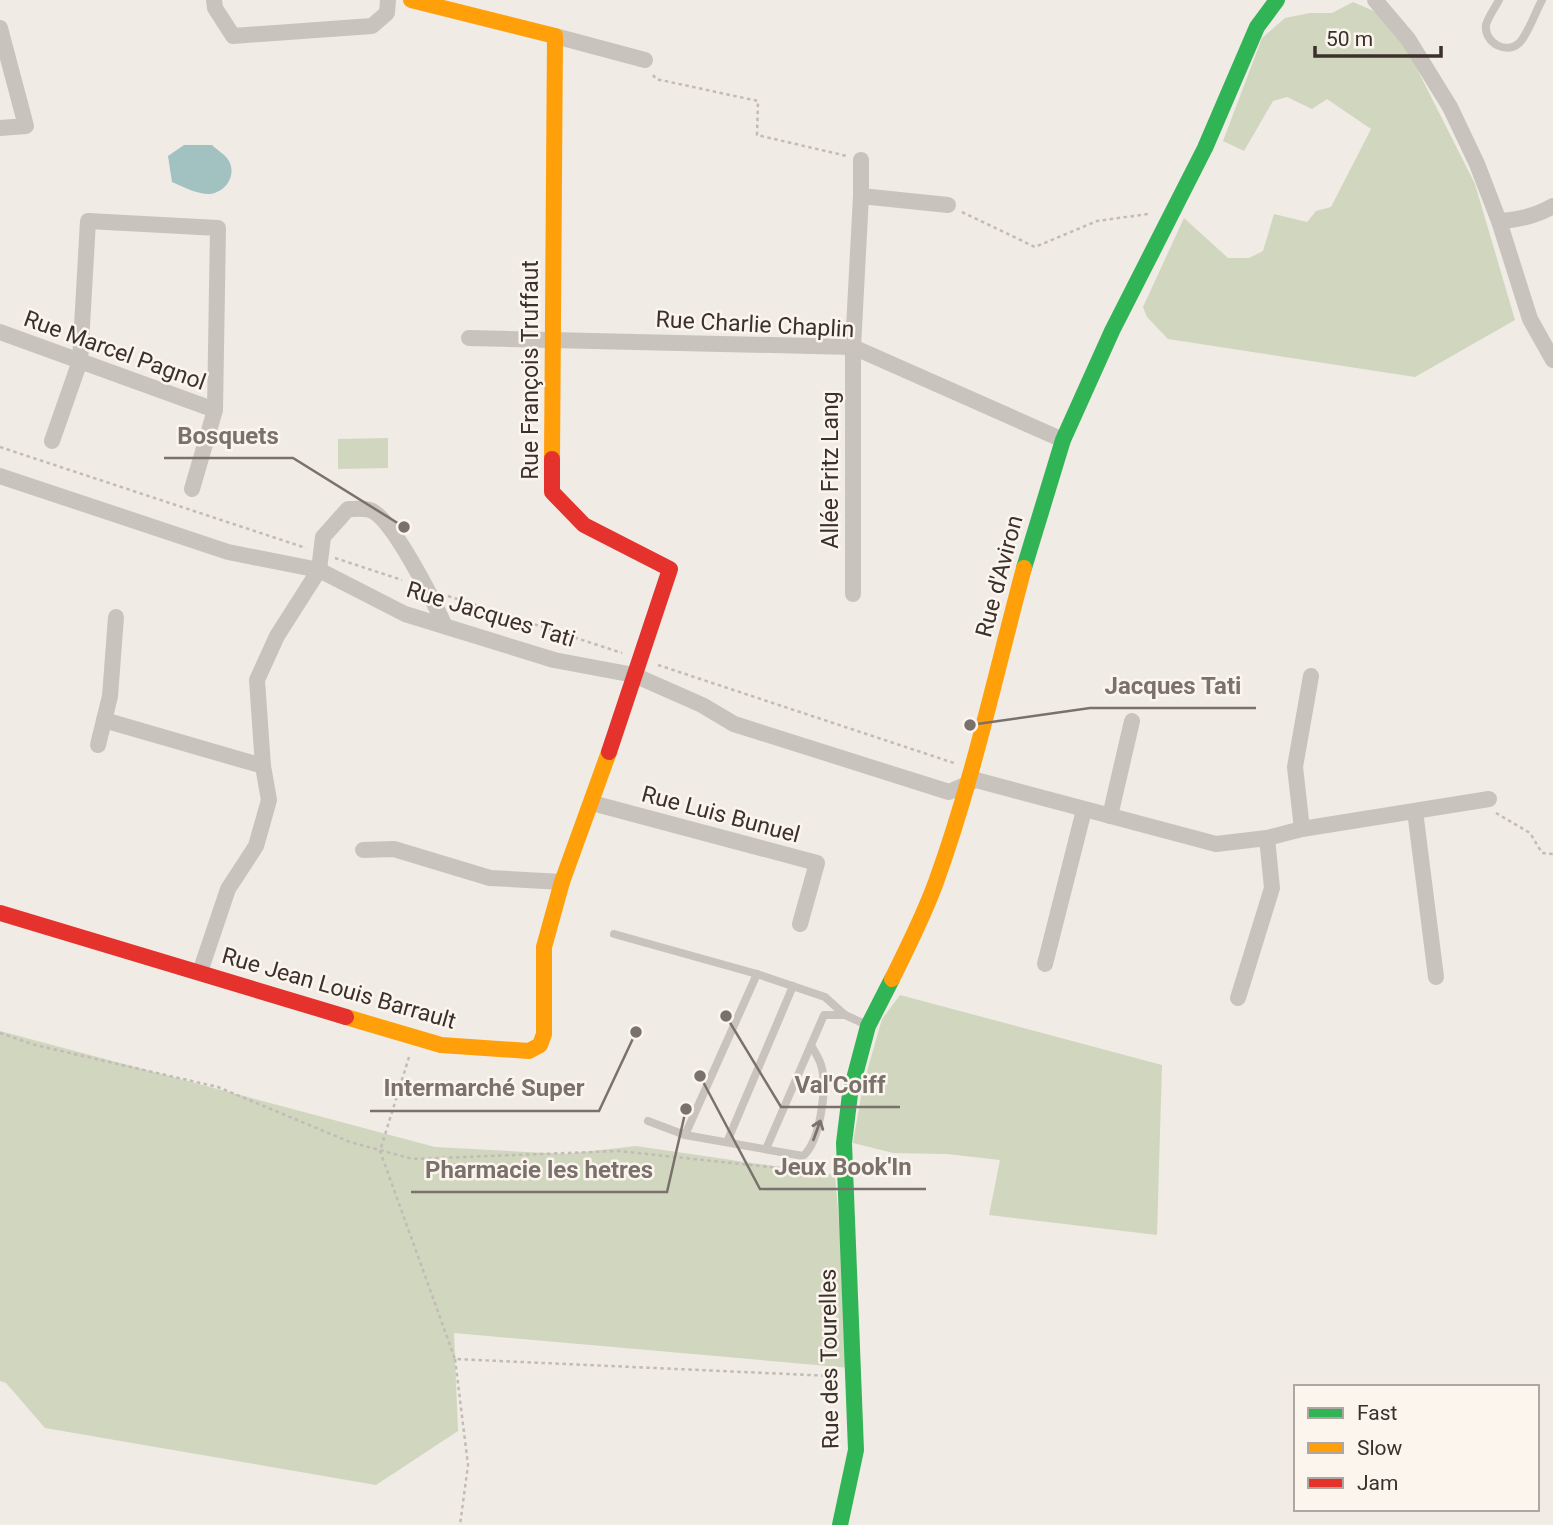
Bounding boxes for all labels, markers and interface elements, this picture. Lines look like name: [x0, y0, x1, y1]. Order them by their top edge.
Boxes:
scale bar: [1315, 14, 1441, 58]
text: 50 m: [1326, 27, 1373, 51]
street label: Rue François Truffaut: [517, 260, 544, 480]
street label: Rue Marcel Pagnol: [20, 305, 210, 396]
street label: Rue Charlie Chaplin: [655, 306, 855, 343]
street label: Allée Fritz Lang: [817, 391, 844, 549]
callout: Bosquets: [164, 413, 293, 458]
text: Bosquets: [177, 422, 279, 450]
street label: Rue d'Aviron: [970, 512, 1029, 640]
street label: Rue Jacques Tati: [403, 576, 579, 653]
callout: Jacques Tati: [1090, 663, 1256, 708]
text: Jacques Tati: [1105, 672, 1241, 700]
street label: Rue Luis Bunuel: [639, 780, 803, 849]
street label: Rue Jean Louis Barrault: [219, 942, 459, 1035]
callout: Val'Coiff: [781, 1062, 900, 1107]
callout: Intermarché Super: [370, 1066, 599, 1111]
text: Val'Coiff: [795, 1071, 886, 1099]
text: Intermarché Super: [384, 1074, 585, 1102]
one-way arrow: [812, 1119, 824, 1141]
callout: Jeux Book'In: [760, 1144, 926, 1189]
callout: Pharmacie les hetres: [411, 1147, 667, 1192]
text: Jeux Book'In: [774, 1153, 912, 1181]
text: Pharmacie les hetres: [425, 1156, 653, 1184]
street label: Rue des Tourelles: [814, 1269, 845, 1449]
legend: [1294, 1385, 1539, 1511]
text: Fast: [1357, 1401, 1398, 1425]
text: Slow: [1357, 1436, 1403, 1460]
text: Jam: [1357, 1471, 1398, 1495]

